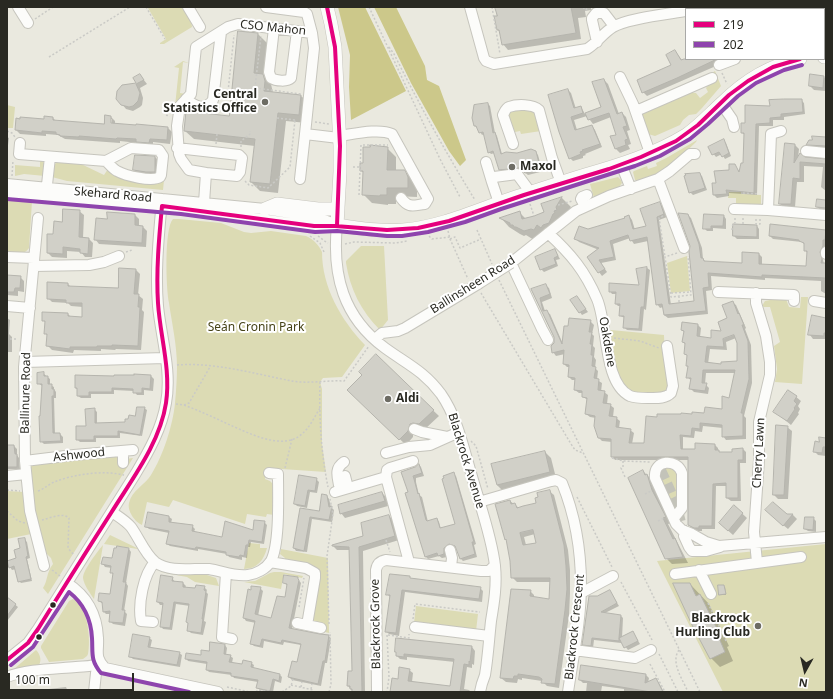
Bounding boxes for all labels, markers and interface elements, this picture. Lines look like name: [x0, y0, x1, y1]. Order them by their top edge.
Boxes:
legend: [685, 8, 825, 60]
text: 219: [723, 16, 744, 33]
street label: CSO Mahon: [239, 17, 307, 39]
text: 202: [723, 36, 744, 53]
place label: Central Statistics Office: [163, 88, 257, 116]
marker: Central Statistics Office: [260, 97, 270, 107]
place label: Maxol: [520, 160, 556, 174]
marker: Maxol: [507, 162, 517, 172]
street label: Skehard Road: [74, 184, 152, 206]
street label: Ballinsheen Road: [428, 253, 518, 317]
street label: Oakdene: [595, 316, 619, 368]
park label: Seán Cronin Park: [208, 321, 304, 335]
street label: Ballinure Road: [18, 352, 34, 434]
place label: Aldi: [396, 392, 419, 406]
marker: Aldi: [383, 394, 393, 404]
street label: Blackrock Avenue: [445, 411, 487, 511]
street label: Cherry Lawn: [750, 417, 768, 489]
street label: Ashwood: [52, 445, 106, 465]
street label: Blackrock Crescent: [562, 573, 588, 681]
street label: Blackrock Grove: [368, 579, 384, 669]
unlabelled marker: [48, 600, 58, 610]
place label: Blackrock Hurling Club: [675, 612, 750, 640]
marker: Blackrock Hurling Club: [753, 621, 763, 631]
unlabelled marker: [34, 632, 44, 642]
north arrow: [785, 651, 825, 691]
scale bar: [10, 665, 136, 691]
text: 100 m: [15, 671, 50, 688]
text: N: [798, 675, 809, 691]

